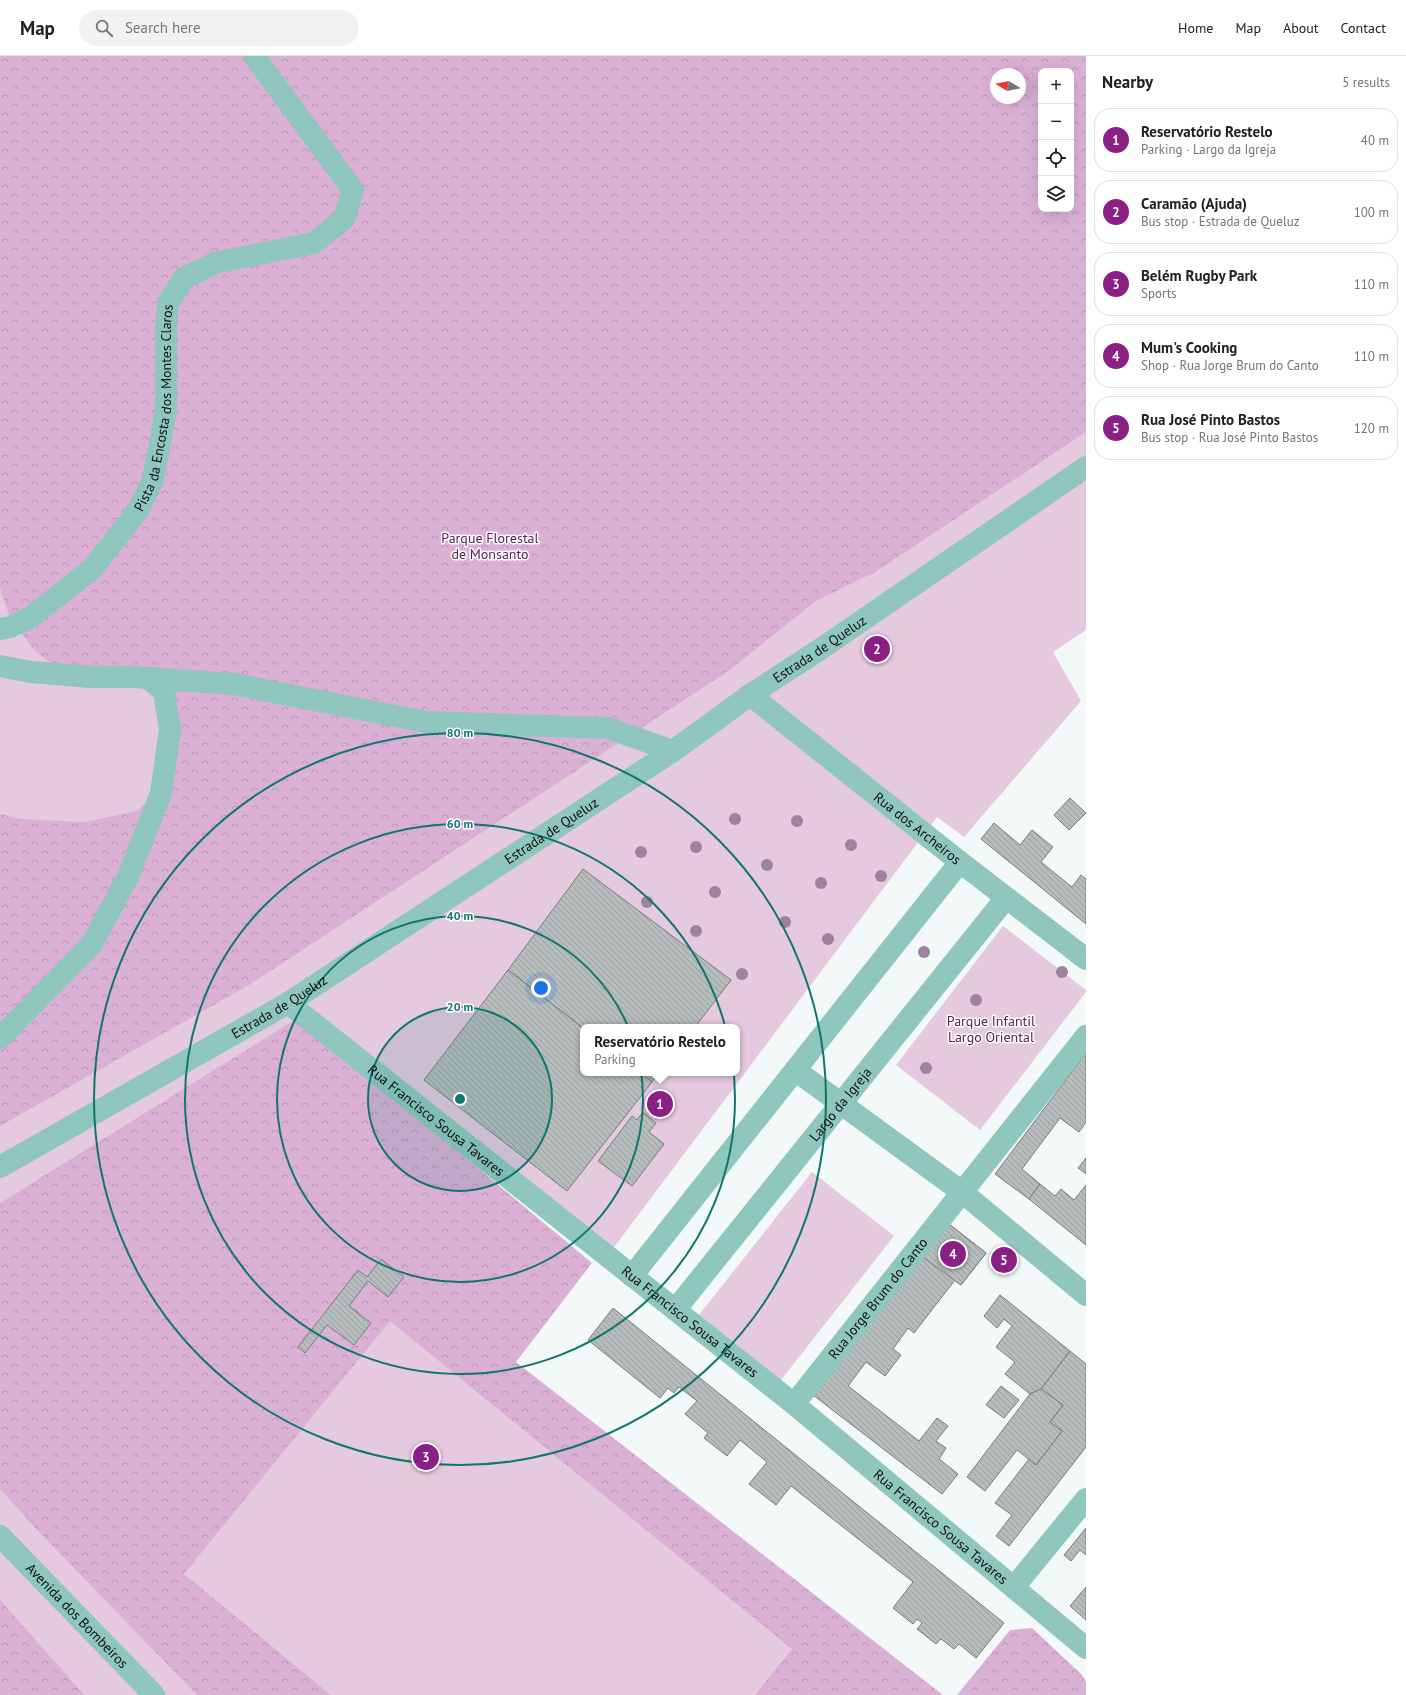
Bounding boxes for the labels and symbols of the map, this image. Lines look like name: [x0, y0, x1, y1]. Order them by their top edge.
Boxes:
north arrow: [990, 68, 1026, 104]
street label: Pista da Encosta dos Montes Claros: [130, 303, 177, 514]
park label: Parque Florestal de Monsanto: [441, 529, 539, 563]
street label: Estrada de Queluz: [769, 611, 870, 687]
pin: 2: [864, 634, 890, 664]
text: 80 m: [447, 725, 473, 740]
street label: Rua dos Archeiros: [870, 788, 965, 869]
street label: Estrada de Queluz: [501, 793, 602, 868]
text: 60 m: [447, 816, 473, 831]
text: 40 m: [447, 908, 473, 923]
street label: Estrada de Queluz: [228, 971, 331, 1042]
your location: [531, 978, 551, 998]
text: 20 m: [447, 999, 473, 1014]
park label: Parque Infantil Largo Oriental: [947, 1012, 1035, 1046]
street label: Rua Francisco Sousa Tavares: [364, 1061, 508, 1180]
street label: Largo da Igreja: [805, 1063, 876, 1145]
pin: 1: [647, 1089, 673, 1119]
centre of rings: [453, 1092, 467, 1106]
street label: Rua Jorge Brum do Canto: [824, 1234, 932, 1363]
pin: 4: [940, 1239, 966, 1269]
pin: 5: [991, 1245, 1017, 1275]
street label: Rua Francisco Sousa Tavares: [618, 1262, 762, 1381]
pin: 3: [413, 1442, 439, 1472]
street label: Rua Francisco Sousa Tavares: [870, 1465, 1012, 1588]
street label: Avenida dos Bombeiros: [22, 1559, 132, 1672]

